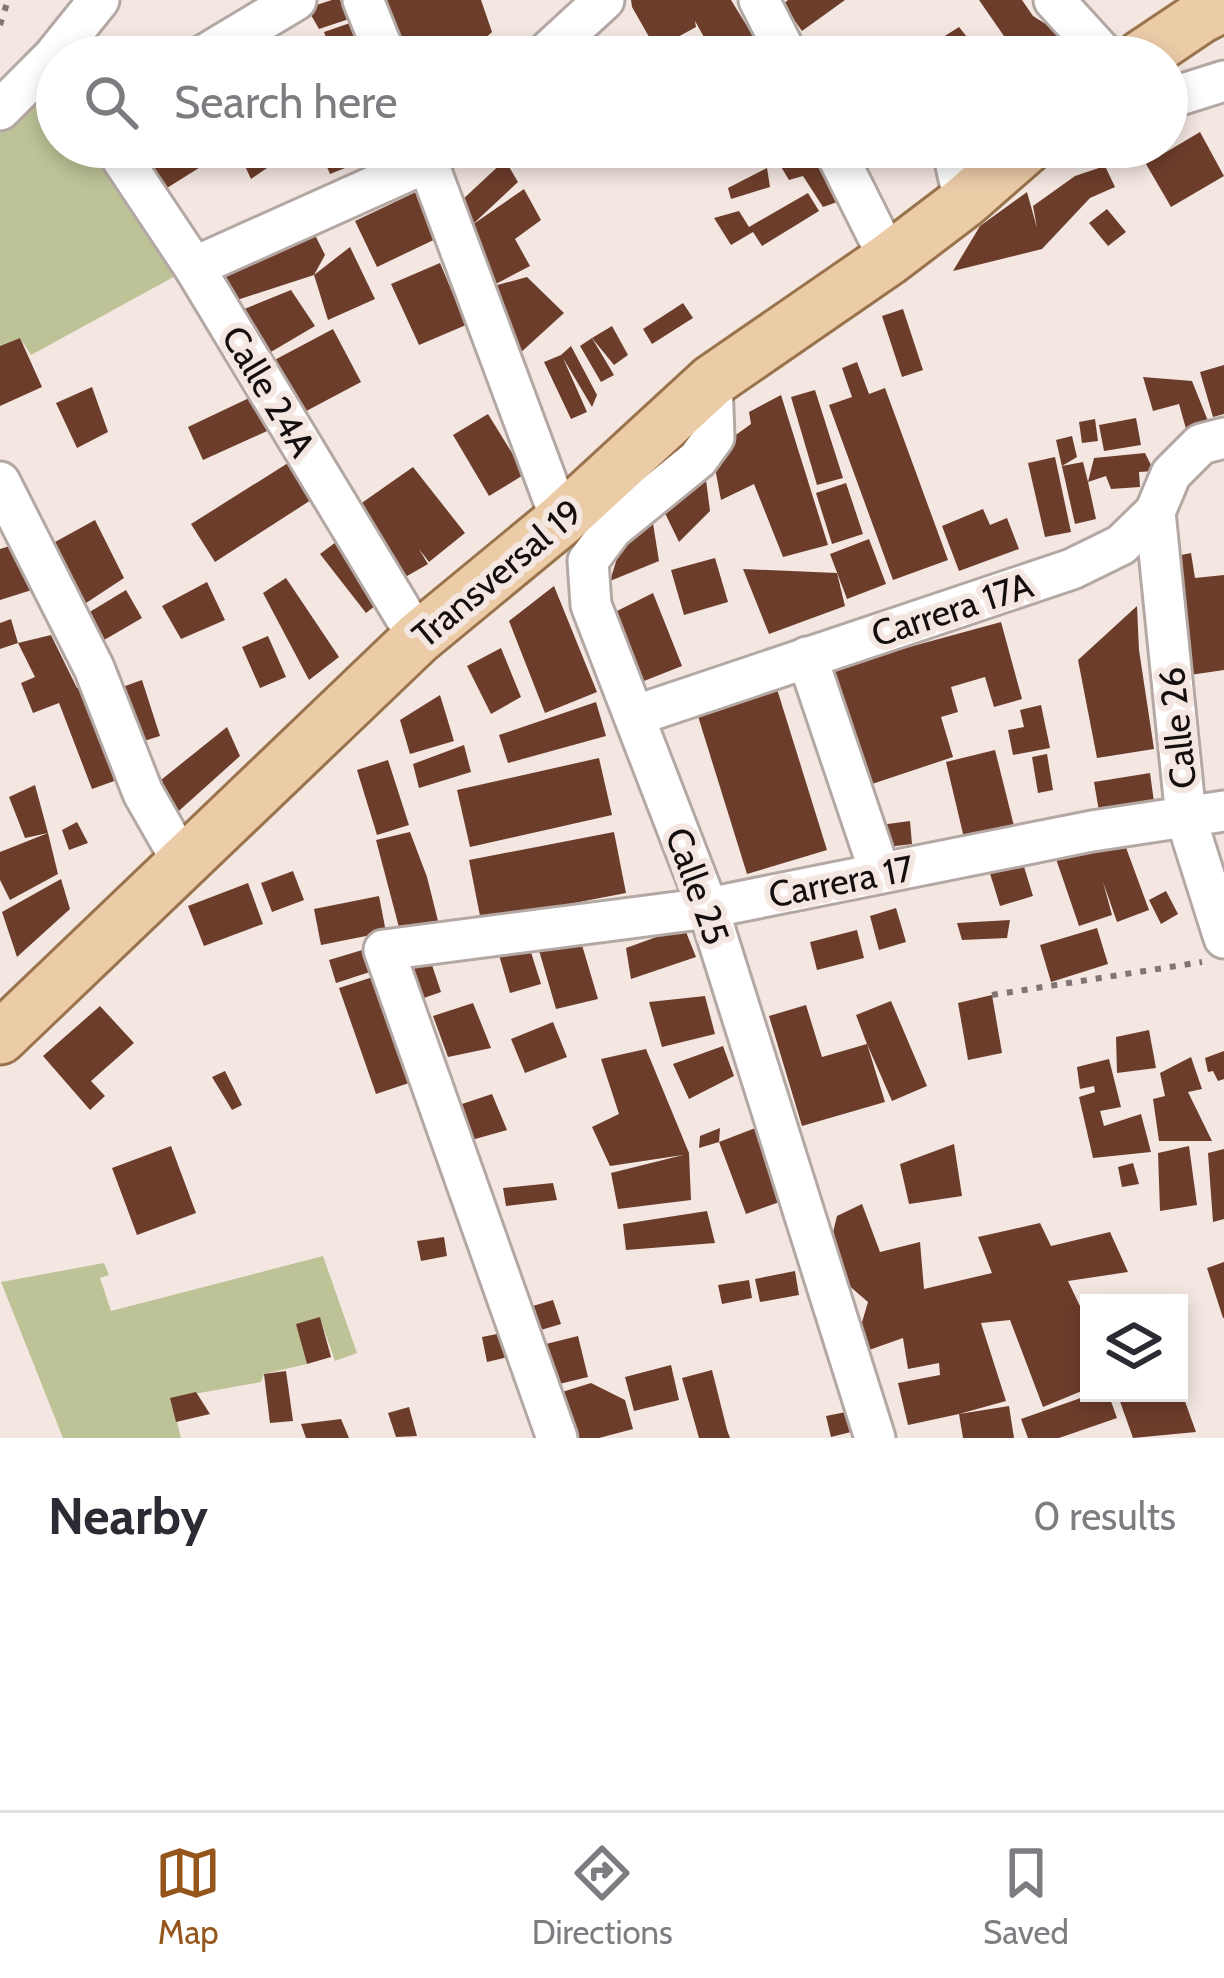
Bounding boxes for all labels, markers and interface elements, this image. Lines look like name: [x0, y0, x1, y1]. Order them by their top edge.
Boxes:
search box: [36, 36, 1188, 168]
icon: search: [78, 69, 144, 135]
text: Search here: [174, 75, 398, 129]
street label: Calle 24A: [213, 318, 325, 464]
street label: Transversal 19: [403, 489, 591, 657]
street label: Carrera 17A: [866, 562, 1038, 656]
street label: Calle 26: [1149, 665, 1205, 791]
street label: Calle 25: [657, 822, 739, 950]
street label: Carrera 17: [765, 845, 917, 917]
map controls: [1080, 1294, 1188, 1402]
button: layers: [1080, 1294, 1188, 1402]
text: Nearby: [48, 1485, 208, 1547]
text: 0 results: [1033, 1492, 1176, 1540]
tab: Map: [155, 1840, 221, 1952]
tab: Directions: [532, 1840, 673, 1952]
tab: Saved: [983, 1840, 1069, 1952]

